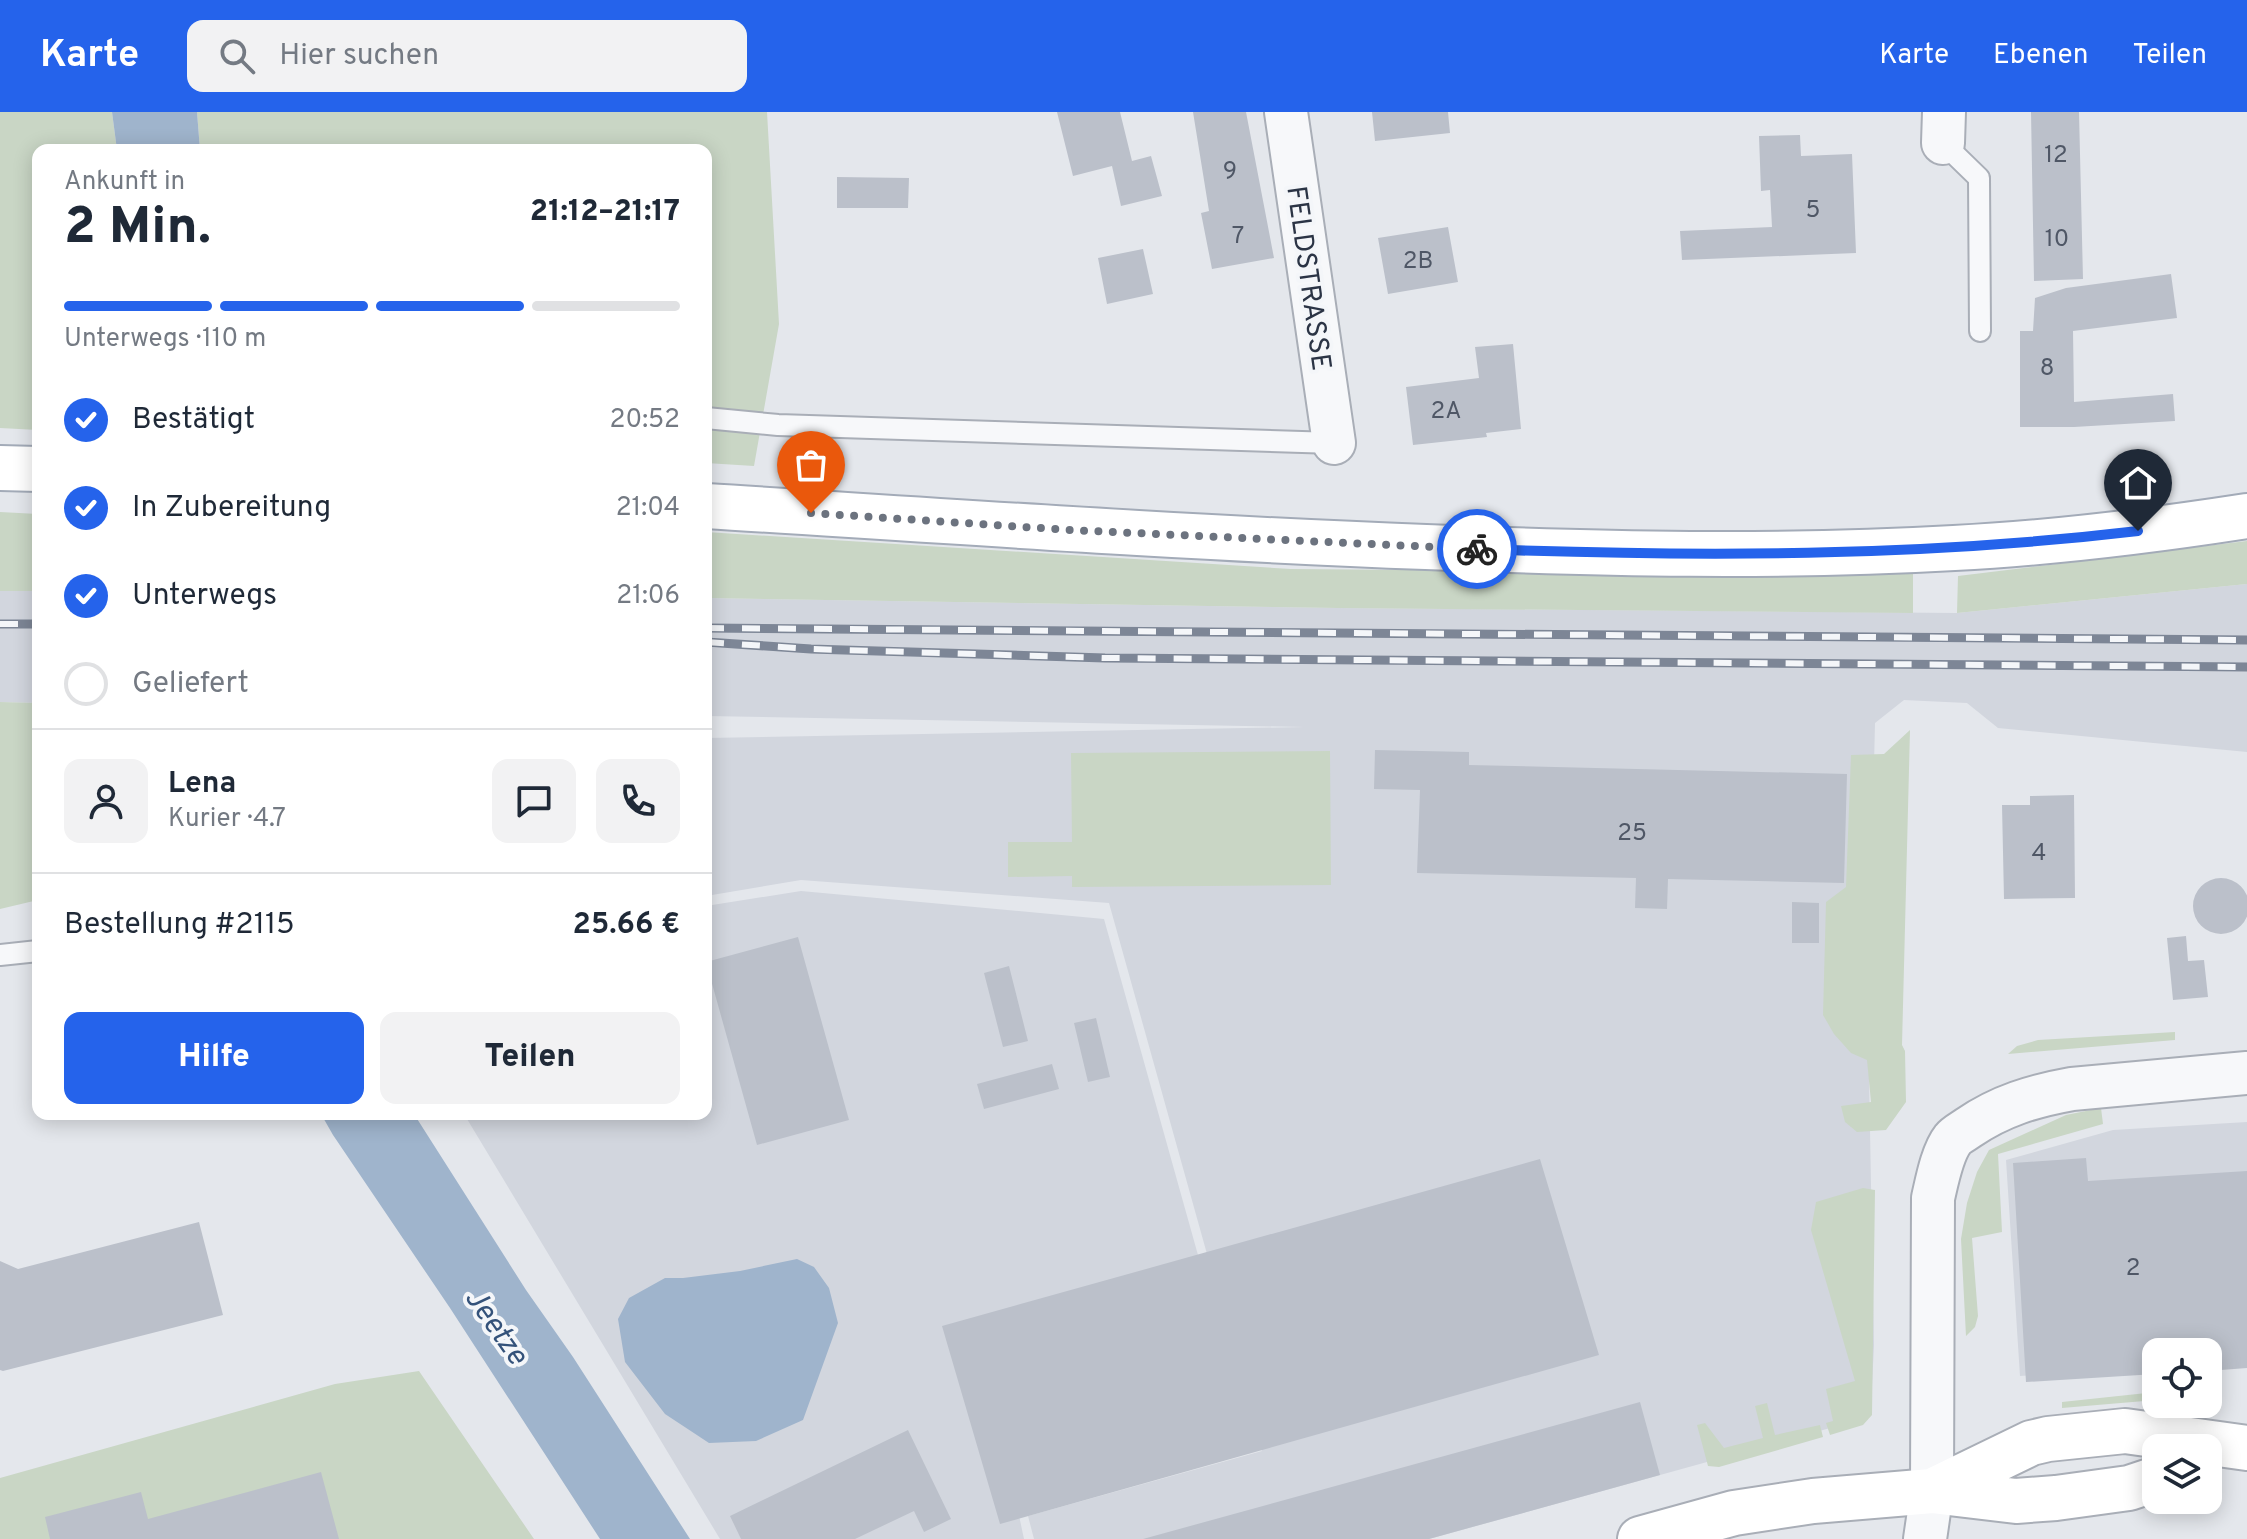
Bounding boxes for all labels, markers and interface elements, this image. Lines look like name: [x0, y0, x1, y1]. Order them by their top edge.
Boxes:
search box: [187, 20, 747, 92]
text: Karte: [40, 32, 139, 81]
icon: search: [215, 34, 259, 78]
text: Hier suchen: [279, 38, 439, 75]
text: Karte: [1879, 38, 1949, 74]
text: Ebenen: [1993, 38, 2089, 74]
text: Teilen: [2133, 38, 2207, 74]
house number: 12: [2044, 141, 2068, 171]
house number: 9: [1223, 157, 1237, 187]
text: Ankunft in: [64, 166, 185, 199]
street label: FELDSTRASSE: [1276, 184, 1338, 373]
text: 21:12–21:17: [530, 194, 680, 231]
text: 2 Min.: [64, 196, 211, 262]
house number: 5: [1806, 196, 1820, 226]
house number: 7: [1232, 222, 1244, 252]
house number: 10: [2045, 225, 2069, 255]
house number: 2B: [1403, 247, 1433, 277]
text: Unterwegs · 110 m: [64, 323, 266, 356]
house number: 8: [2040, 354, 2054, 384]
house number: 2A: [1431, 397, 1461, 427]
icon: check: [64, 398, 108, 442]
text: Bestätigt: [132, 402, 255, 439]
text: 20:52: [610, 404, 680, 437]
pin: [777, 431, 845, 513]
icon: bag: [789, 443, 833, 487]
pin: [2104, 449, 2172, 531]
icon: home: [2116, 461, 2160, 505]
icon: check: [64, 486, 108, 530]
text: In Zubereitung: [132, 490, 331, 527]
text: 21:04: [616, 492, 680, 525]
courier: [1437, 509, 1517, 589]
icon: bike: [1455, 527, 1499, 571]
icon: check: [64, 574, 108, 618]
text: Unterwegs: [132, 578, 277, 615]
text: 21:06: [616, 580, 680, 613]
text: Geliefert: [132, 666, 249, 703]
button: person: [64, 759, 148, 843]
button: chat: [492, 759, 576, 843]
button: phone: [596, 759, 680, 843]
text: Lena: [168, 766, 236, 803]
text: Kurier · 4.7: [168, 803, 286, 836]
house number: 25: [1617, 819, 1647, 849]
house number: 4: [2032, 839, 2046, 869]
text: Bestellung #2115: [64, 907, 295, 944]
text: 25.66 €: [573, 907, 680, 944]
button: Hilfe: [64, 1012, 364, 1104]
button: Teilen: [380, 1012, 680, 1104]
house number: 2: [2126, 1254, 2140, 1284]
water label: Jeetze: [455, 1282, 535, 1373]
map controls: [2142, 1338, 2222, 1514]
button: locate: [2142, 1338, 2222, 1418]
button: layers: [2142, 1434, 2222, 1514]

